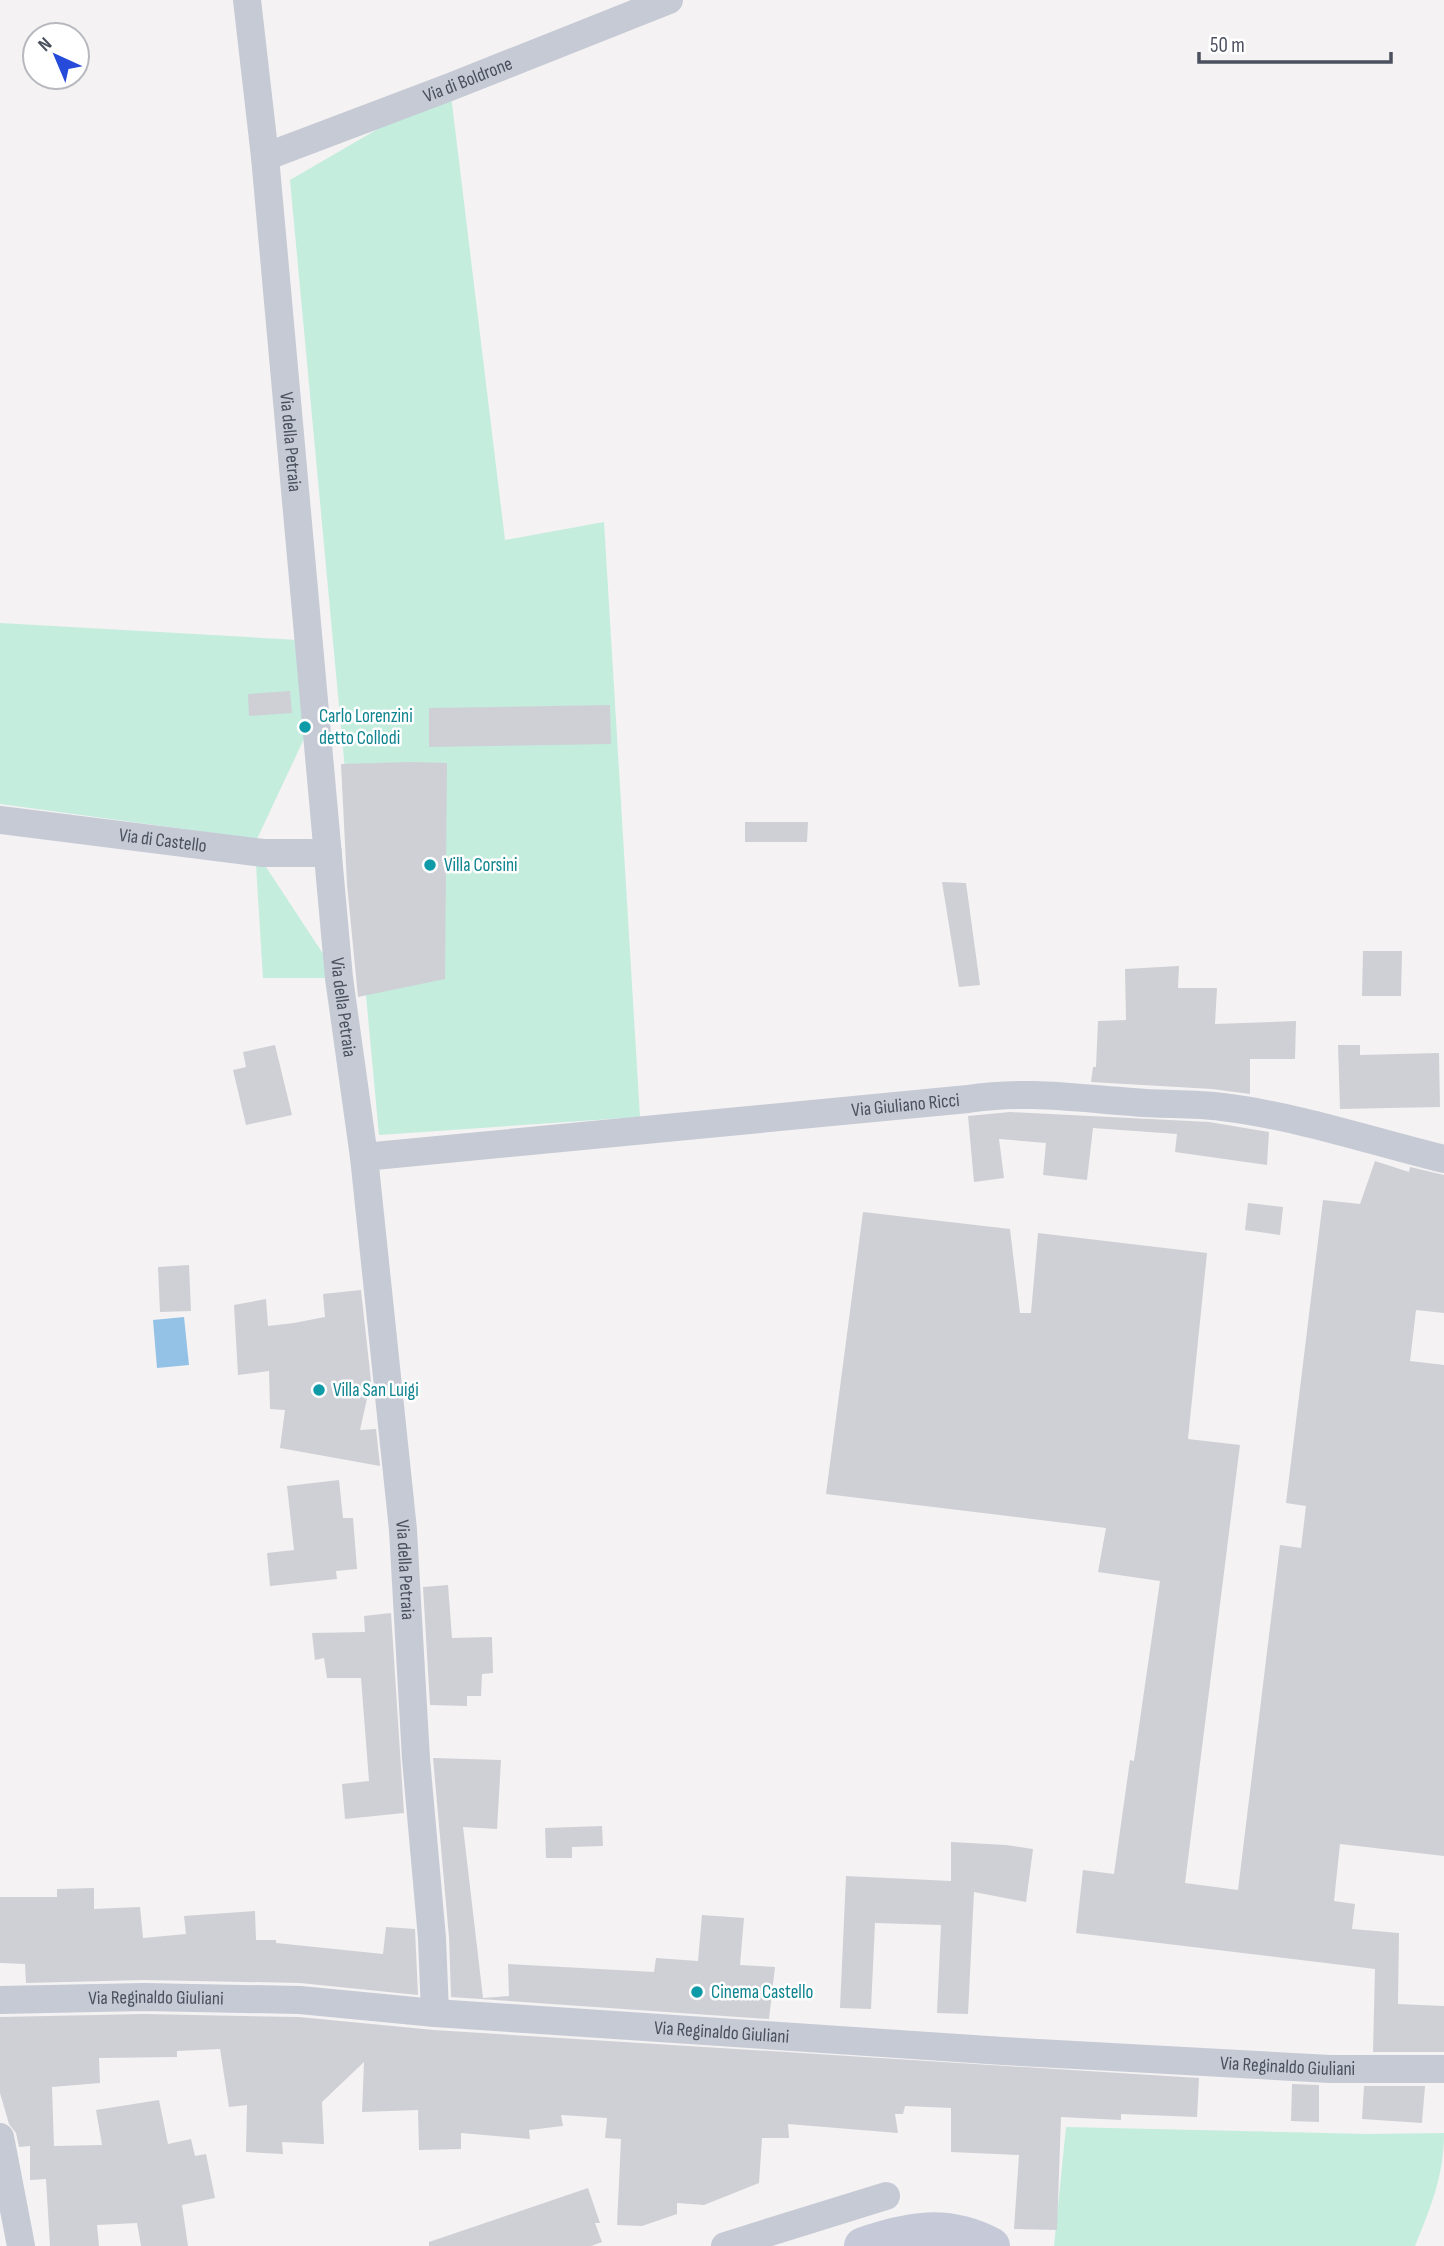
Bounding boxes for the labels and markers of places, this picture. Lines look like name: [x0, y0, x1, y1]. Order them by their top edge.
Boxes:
place label: Carlo Lorenzini detto Collodi: [319, 705, 413, 750]
marker: Carlo Lorenzini detto Collodi: [297, 719, 313, 735]
place label: Villa Corsini: [444, 854, 518, 877]
marker: Villa Corsini: [422, 857, 438, 873]
place label: Villa San Luigi: [333, 1379, 419, 1402]
marker: Villa San Luigi: [311, 1382, 327, 1398]
place label: Cinema Castello: [711, 1981, 813, 2004]
marker: Cinema Castello: [689, 1984, 705, 2000]

